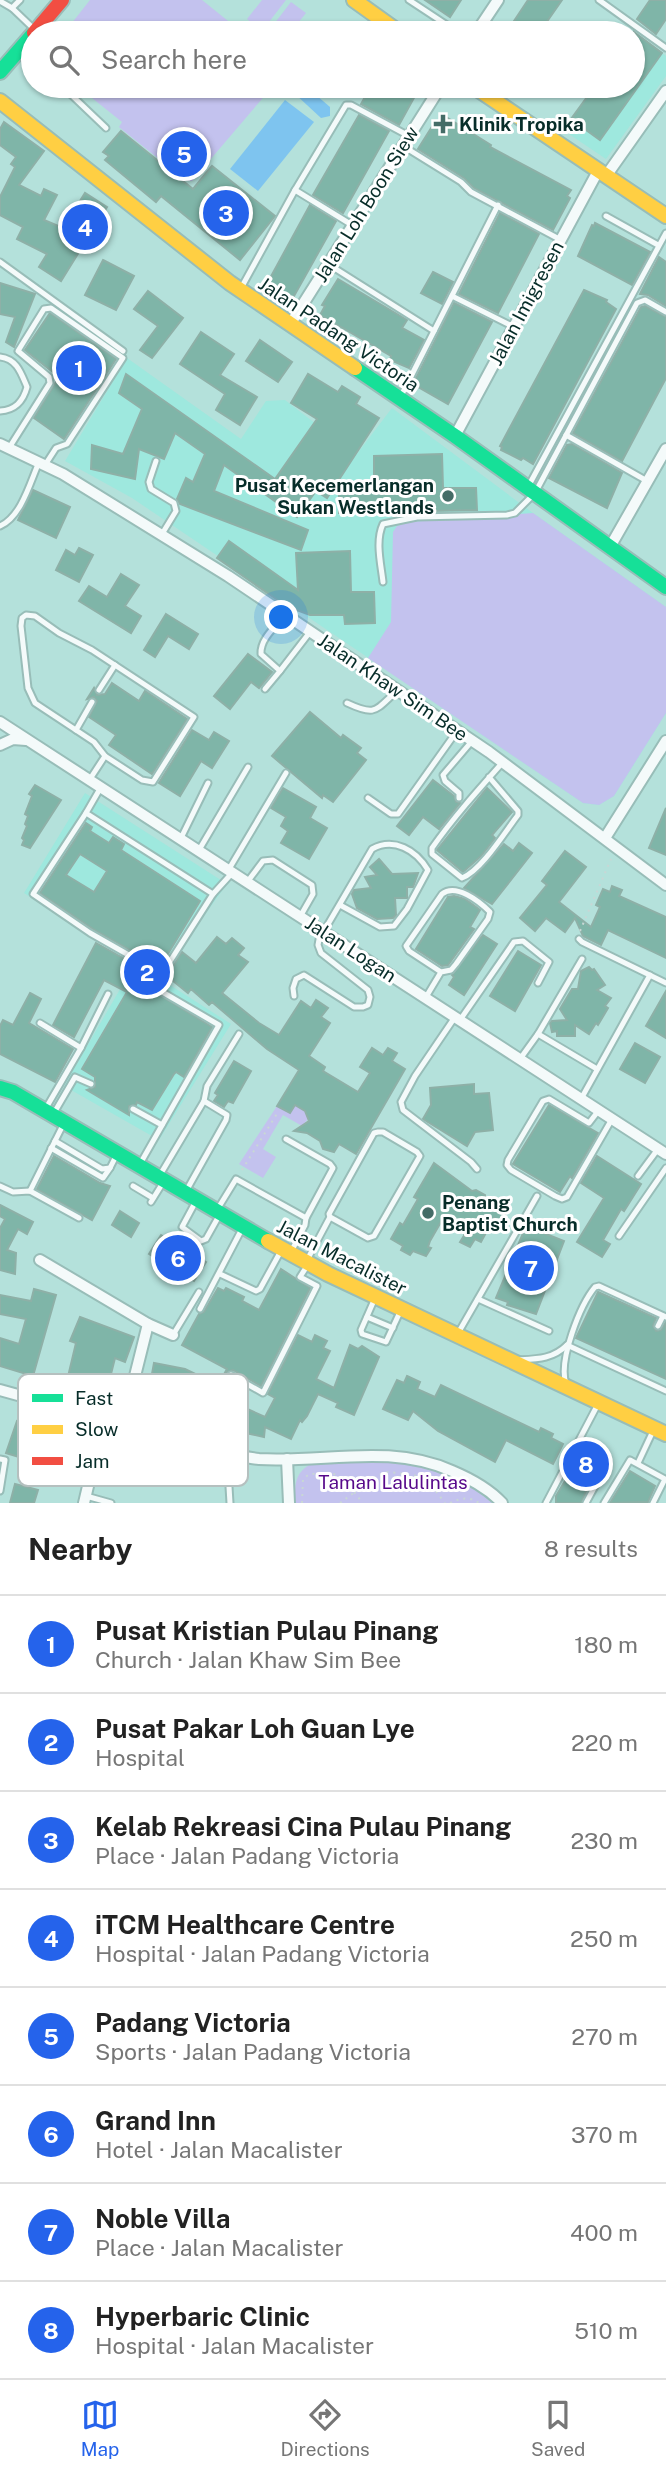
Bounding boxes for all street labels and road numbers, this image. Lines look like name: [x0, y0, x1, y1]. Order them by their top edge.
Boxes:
street label: Jalan Loh Boon Siew: [309, 122, 423, 286]
street label: Jalan Imigresen: [484, 237, 568, 369]
street label: Jalan Padang Victoria: [255, 272, 423, 396]
street label: Jalan Khaw Sim Bee: [314, 629, 472, 745]
street label: Jalan Logan: [301, 911, 401, 987]
street label: Jalan Macalister: [273, 1215, 411, 1299]

